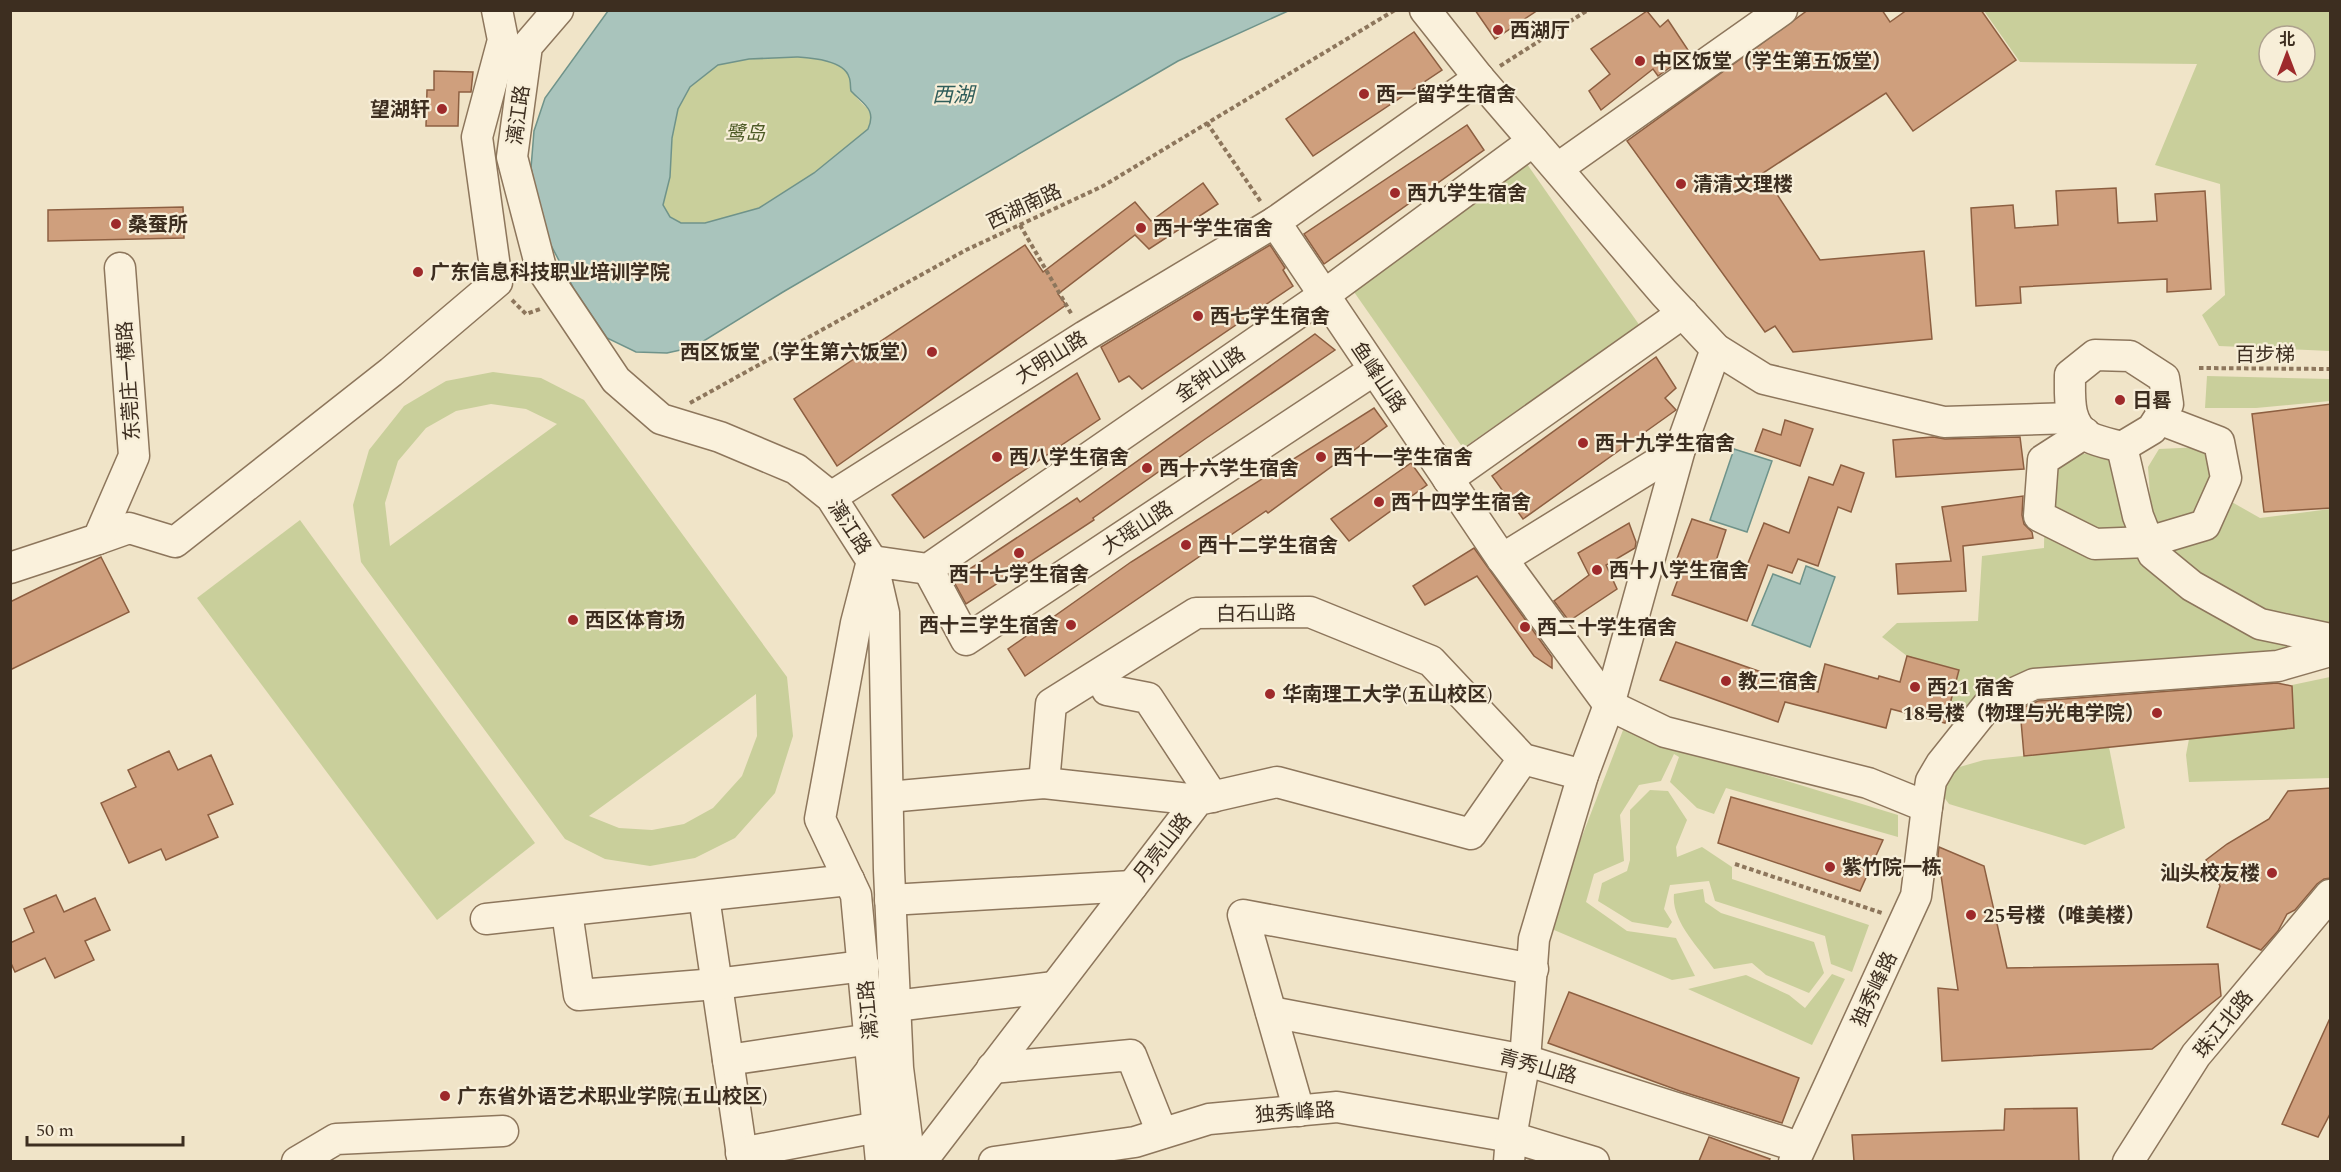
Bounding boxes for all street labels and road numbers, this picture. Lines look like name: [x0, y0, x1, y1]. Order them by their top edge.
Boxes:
street label: 漓江路: [500, 83, 538, 147]
street label: 西湖南路: [982, 176, 1067, 237]
street label: 东莞庄一横路: [110, 320, 148, 442]
street label: 大明山路: [1010, 324, 1093, 392]
street label: 鱼峰山路: [1343, 336, 1413, 419]
street label: 金钟山路: [1169, 340, 1252, 410]
street label: 百步梯: [2235, 340, 2295, 370]
street label: 大瑶山路: [1096, 493, 1179, 562]
street label: 漓江路: [820, 494, 878, 561]
street label: 白石山路: [1216, 598, 1296, 630]
street label: 月亮山路: [1126, 807, 1199, 888]
street label: 独秀峰路: [1844, 947, 1905, 1032]
street label: 漓江路: [851, 979, 887, 1041]
street label: 珠江北路: [2187, 984, 2261, 1065]
street label: 青秀山路: [1495, 1042, 1580, 1092]
street label: 独秀峰路: [1254, 1095, 1336, 1131]

